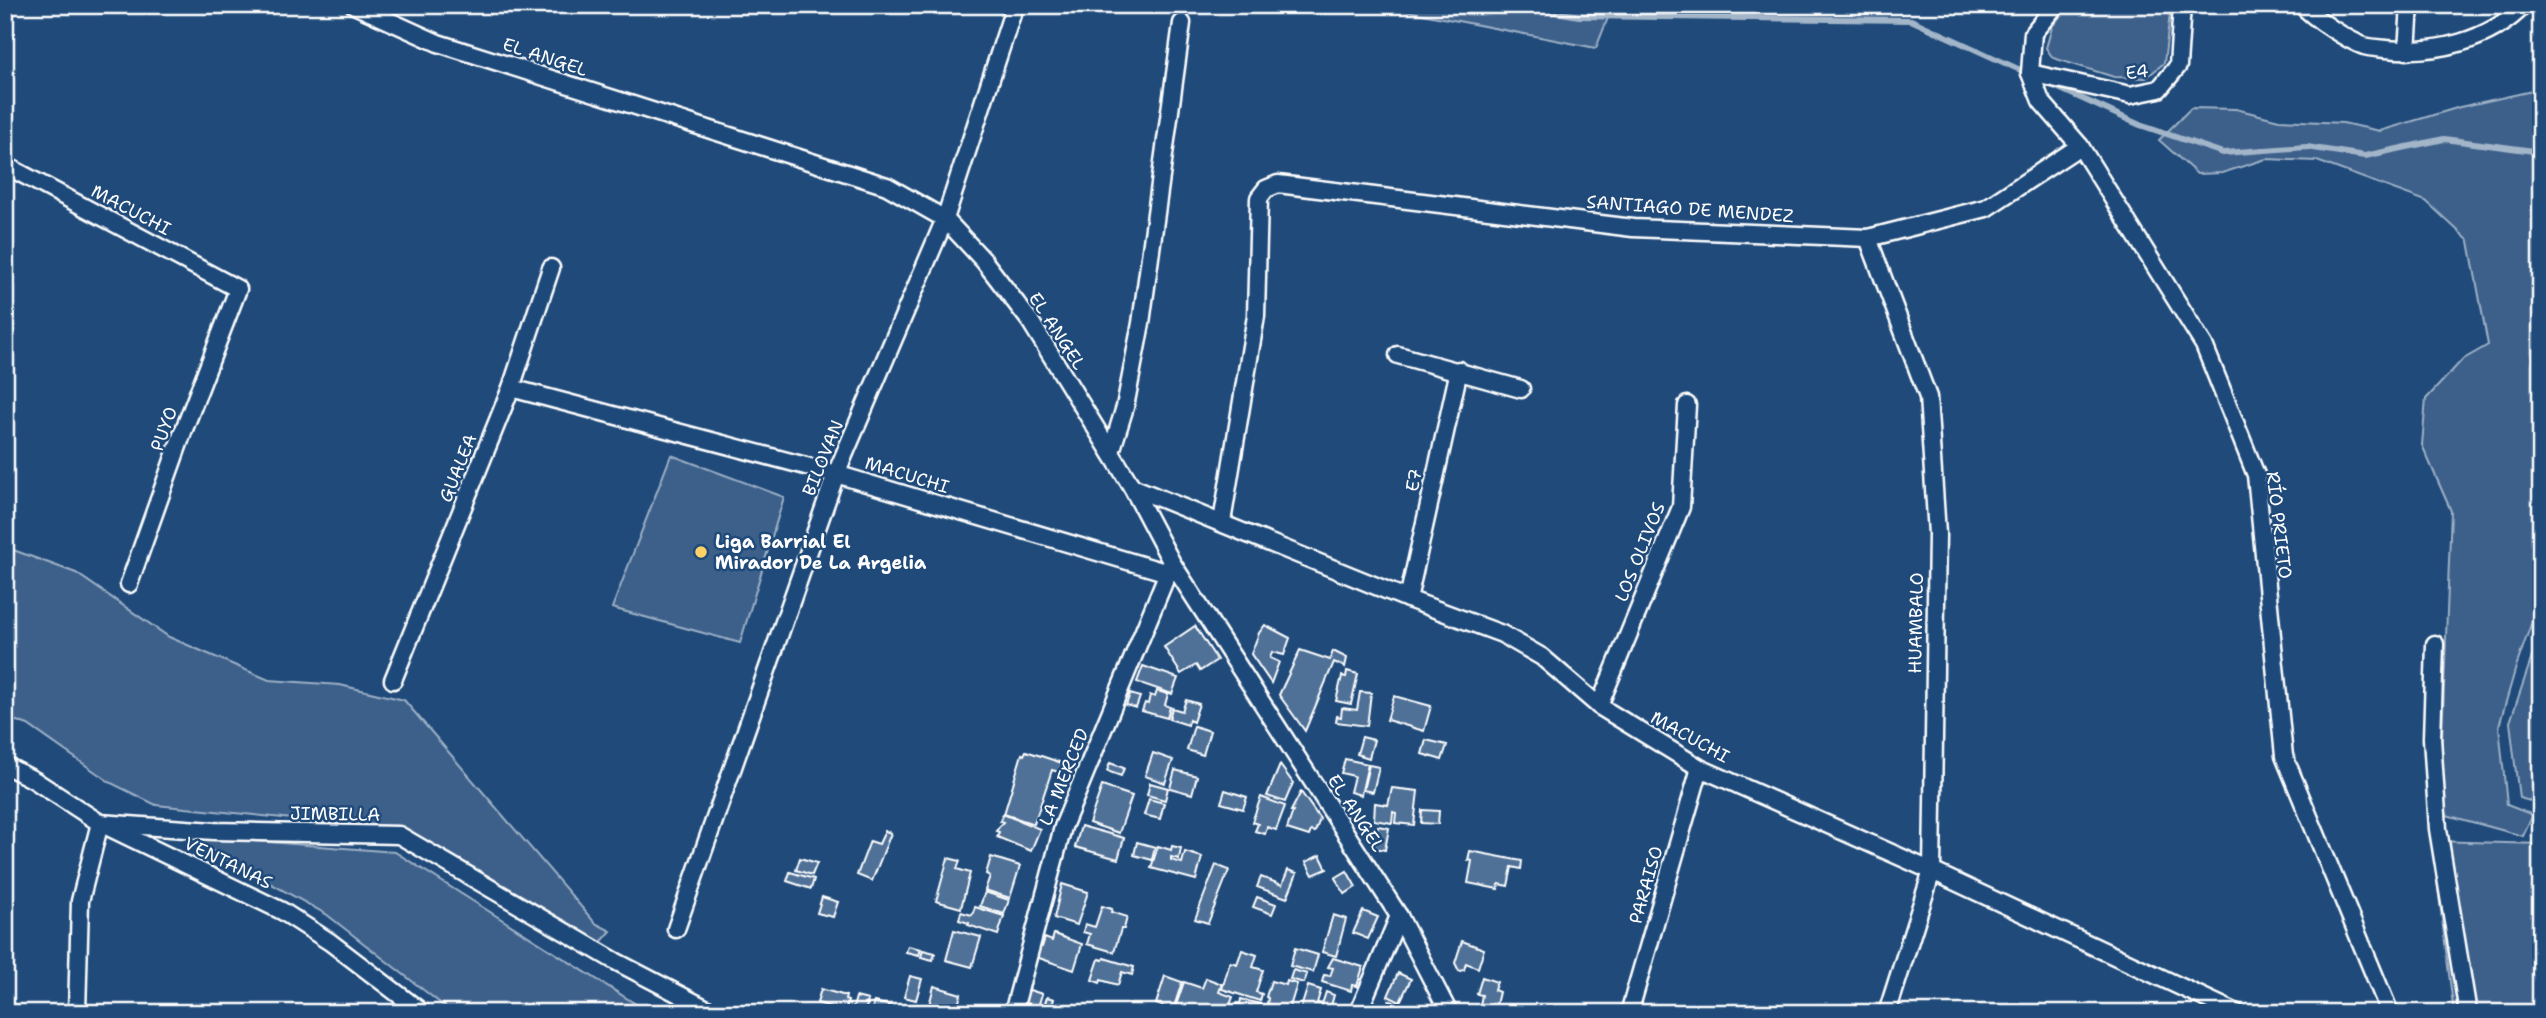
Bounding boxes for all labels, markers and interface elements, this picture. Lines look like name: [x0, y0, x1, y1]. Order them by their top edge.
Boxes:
street label: EL ANGEL: [500, 32, 591, 82]
street label: E4: [2124, 59, 2150, 85]
street label: MACUCHI: [87, 179, 175, 241]
street label: SANTIAGO DE MENDEZ: [1585, 190, 1795, 228]
street label: EL ANGEL: [1023, 288, 1091, 374]
street label: PUYO: [145, 404, 183, 454]
street label: BILOVAN: [797, 416, 849, 500]
street label: GUALEA: [433, 430, 483, 506]
street label: MACUCHI: [862, 451, 952, 499]
street label: E7: [1400, 466, 1428, 494]
street label: RÍO PRIETO: [2261, 470, 2297, 580]
street label: LOS OLIVOS: [1609, 499, 1671, 605]
place label: Liga Barrial El Mirador De La Argelia: [715, 530, 927, 575]
marker: Liga Barrial El Mirador De La Argelia: [693, 544, 709, 560]
street label: HUAMBALO: [1903, 572, 1929, 674]
street label: MACUCHI: [1646, 705, 1734, 769]
street label: LA MERCED: [1034, 725, 1094, 829]
street label: EL ANGEL: [1322, 770, 1390, 856]
street label: JIMBILLA: [290, 801, 380, 827]
street label: VENTANAS: [180, 831, 276, 895]
street label: PARAISO: [1623, 843, 1669, 927]

